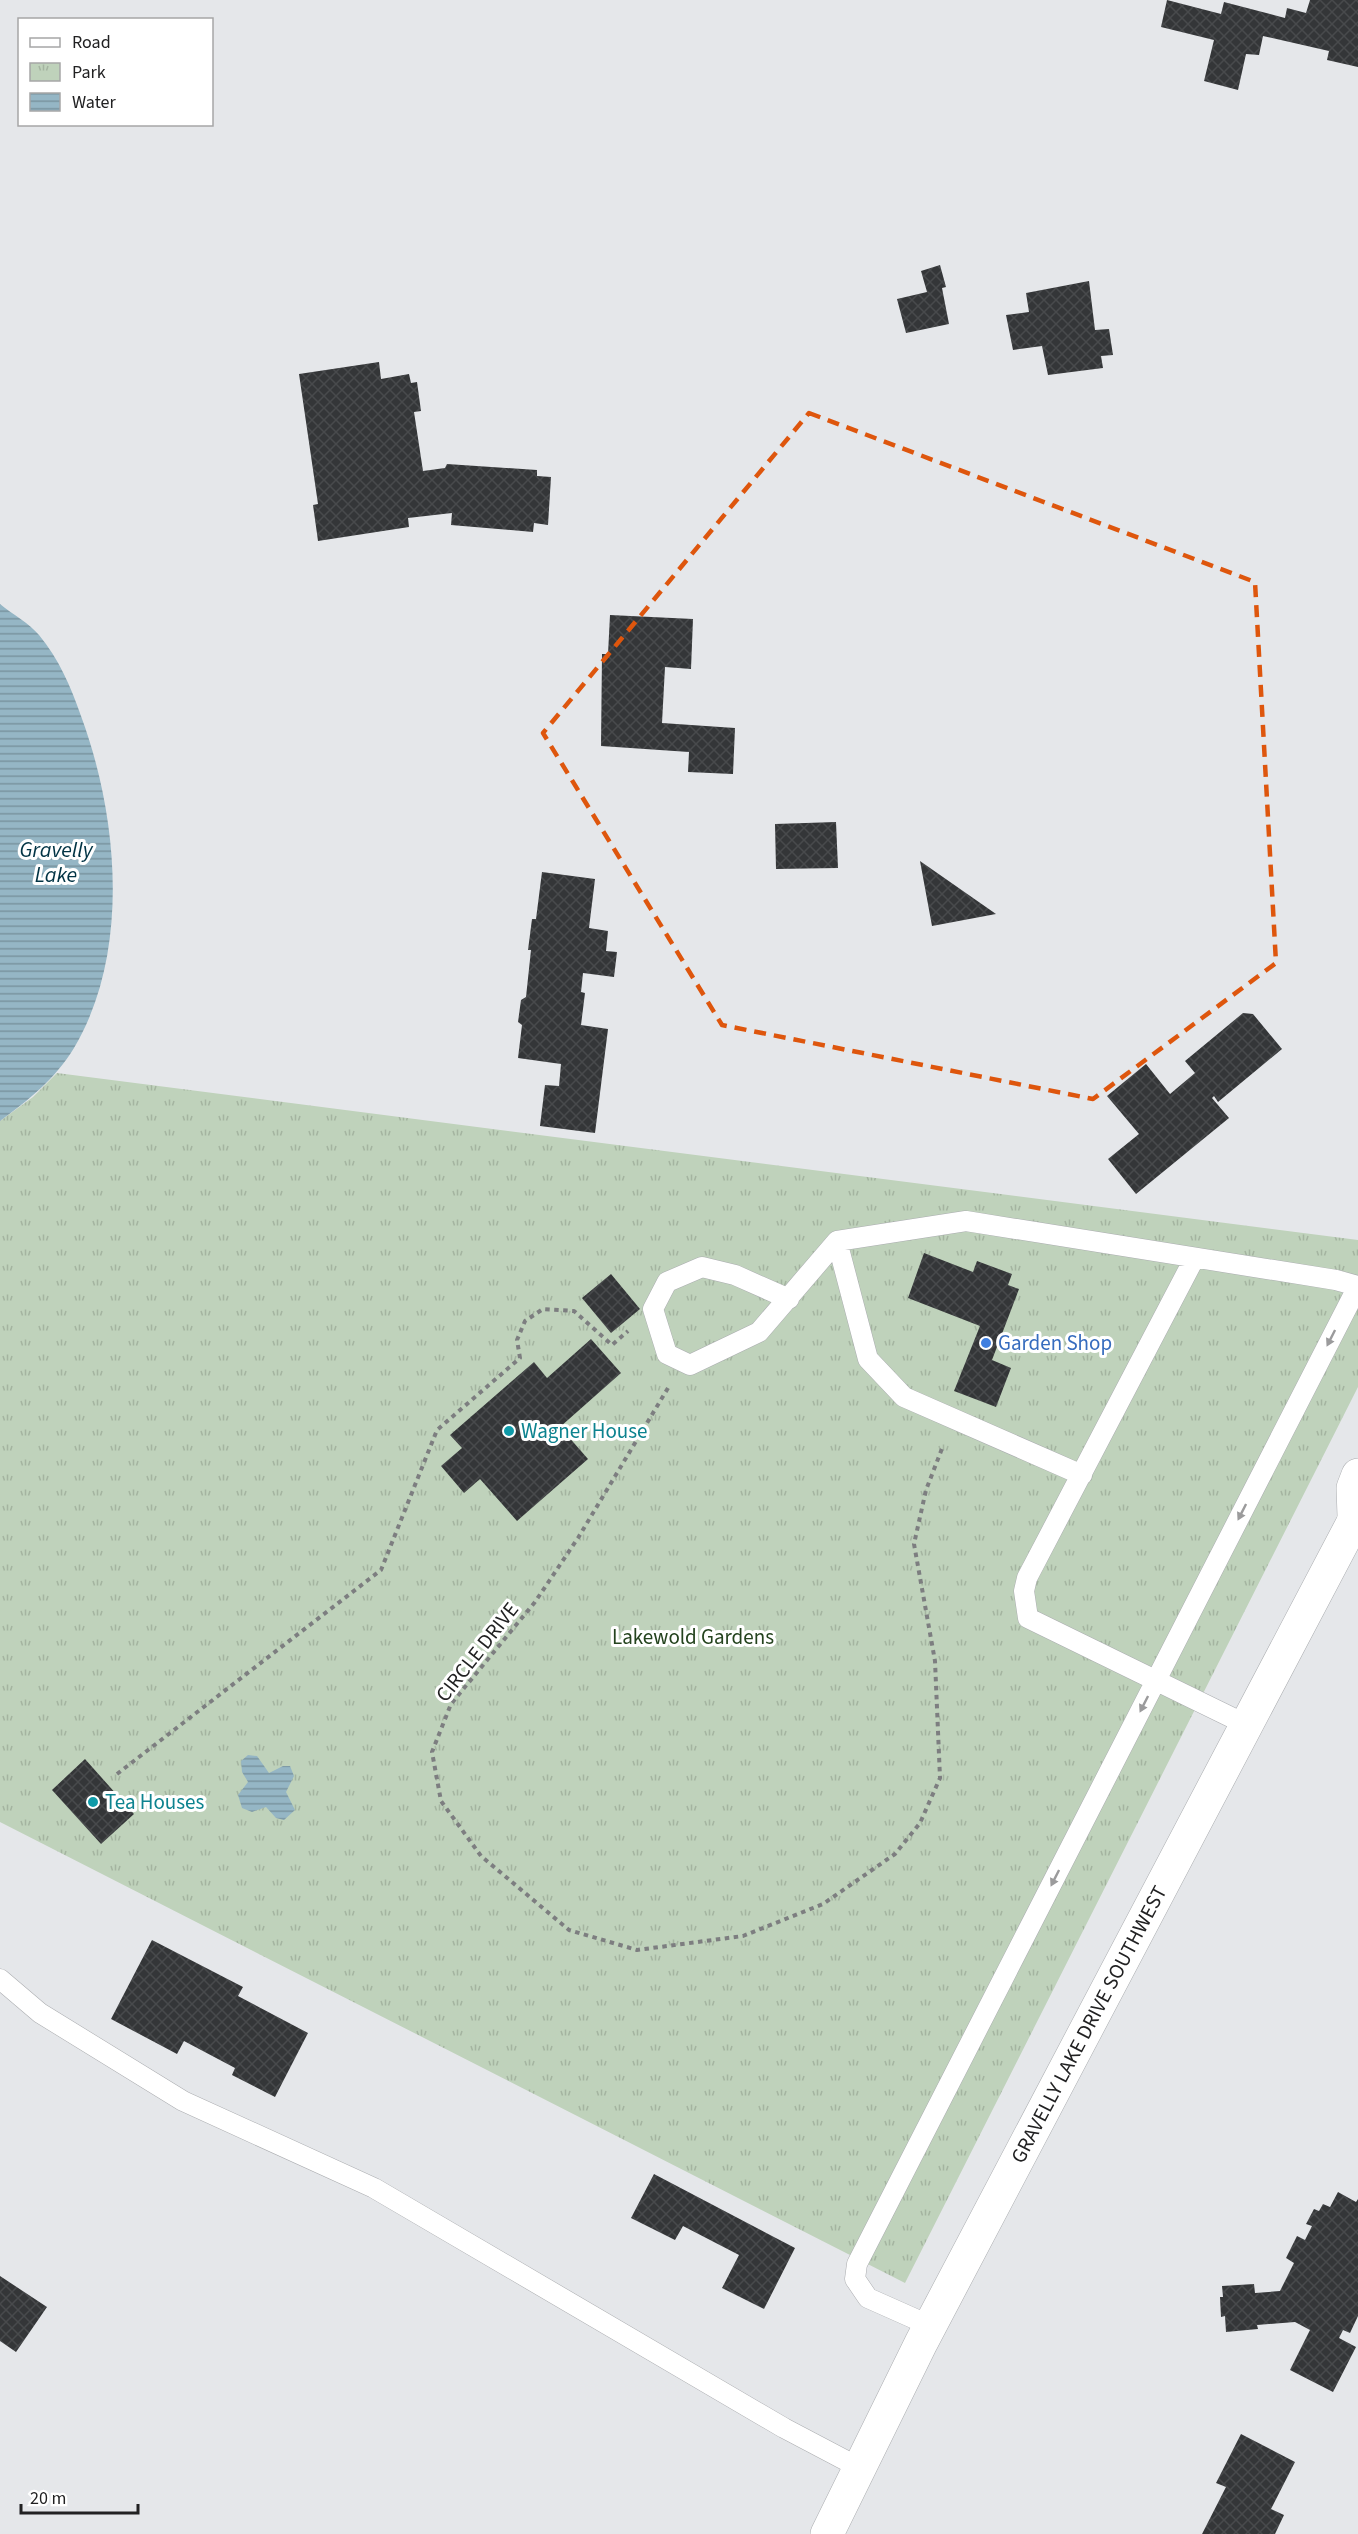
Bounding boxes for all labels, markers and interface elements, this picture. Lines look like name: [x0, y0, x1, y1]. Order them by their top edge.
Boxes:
legend: [18, 18, 213, 126]
text: Road: [72, 30, 111, 55]
text: Park: [72, 60, 106, 85]
text: Water: [72, 90, 116, 115]
water label: Gravelly Lake: [19, 834, 94, 891]
place label: Garden Shop: [998, 1328, 1112, 1358]
one-way arrow: [1327, 1330, 1336, 1347]
marker: Garden Shop: [979, 1336, 993, 1350]
place label: Wagner House: [521, 1416, 647, 1446]
marker: Wagner House: [502, 1424, 516, 1438]
one-way arrow: [1238, 1503, 1248, 1521]
street label: CIRCLE DRIVE: [428, 1596, 526, 1708]
park label: Lakewold Gardens: [612, 1622, 774, 1652]
one-way arrow: [1139, 1696, 1149, 1713]
place label: Tea Houses: [105, 1787, 204, 1817]
marker: Tea Houses: [86, 1795, 100, 1809]
one-way arrow: [1050, 1869, 1060, 1886]
street label: GRAVELLY LAKE DRIVE SOUTHWEST: [1003, 1880, 1174, 2168]
scale bar: [21, 2477, 138, 2515]
text: 20 m: [30, 2486, 66, 2511]

